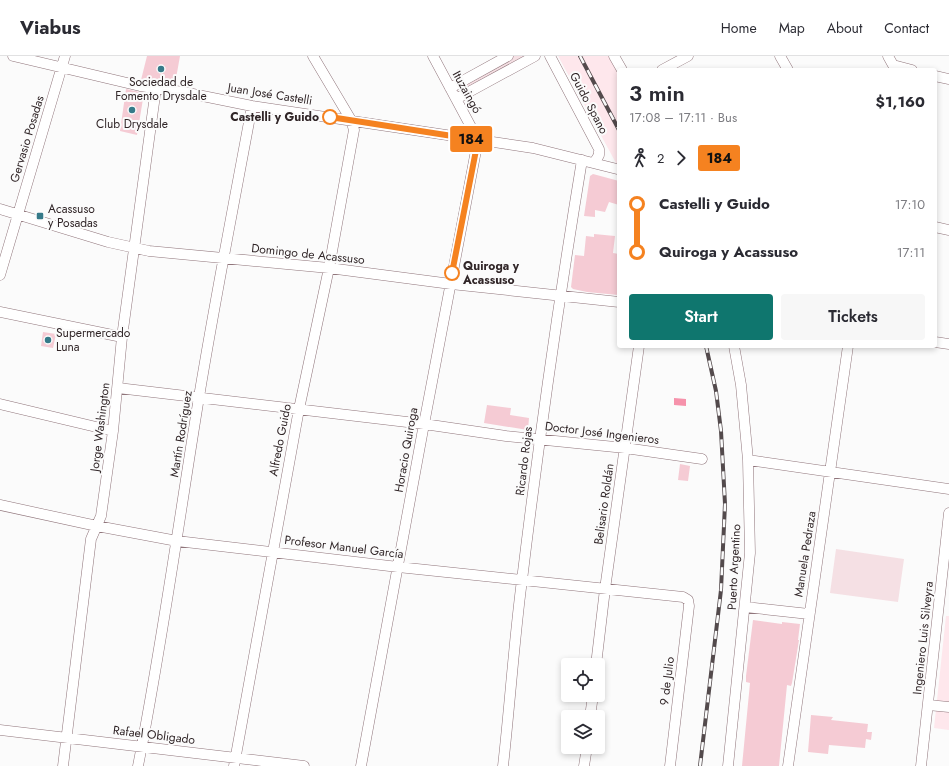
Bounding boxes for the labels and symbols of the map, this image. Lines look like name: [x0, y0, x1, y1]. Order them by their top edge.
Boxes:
marker: Sociedad de Fomento Drysdale: [156, 64, 166, 74]
street label: Ituzaingó: [448, 67, 486, 117]
street label: Guido Spano: [565, 69, 613, 138]
place label: Sociedad de Fomento Drysdale: [115, 73, 207, 105]
street label: Juan José Castelli: [224, 78, 314, 110]
street label: Gervasio Posadas: [5, 93, 49, 185]
marker: Club Drysdale: [127, 105, 137, 115]
place label: Castelli y Guido: [230, 108, 319, 126]
marker: Castelli y Guido: [322, 109, 338, 125]
place label: Club Drysdale: [96, 115, 168, 133]
line badge: 184: [448, 126, 494, 152]
place label: Acassuso y Posadas: [48, 200, 98, 232]
marker: Acassuso y Posadas: [35, 211, 45, 221]
street label: Domingo de Acassuso: [250, 239, 366, 269]
place label: Quiroga y Acassuso: [462, 257, 520, 289]
marker: Quiroga y Acassuso: [444, 265, 460, 281]
place label: Supermercado Luna: [56, 324, 131, 356]
marker: Supermercado Luna: [43, 335, 53, 345]
street label: Jorge Washington: [85, 381, 114, 475]
street label: Martín Rodríguez: [165, 389, 197, 479]
street label: Alfredo Guido: [264, 402, 296, 478]
street label: Horacio Quiroga: [390, 406, 422, 494]
street label: Doctor José Ingenieros: [544, 417, 660, 449]
street label: Ricardo Rojas: [511, 425, 537, 497]
street label: Belisario Roldán: [589, 462, 619, 546]
street label: Manuela Pedraza: [789, 509, 821, 598]
street label: Puerto Argentino: [723, 523, 745, 610]
street label: Profesor Manuel García: [283, 531, 405, 563]
street label: Ingeniero Luis Silveyra: [908, 580, 938, 695]
street label: 9 de Julio: [655, 655, 679, 706]
street label: Rafael Obligado: [112, 721, 196, 749]

